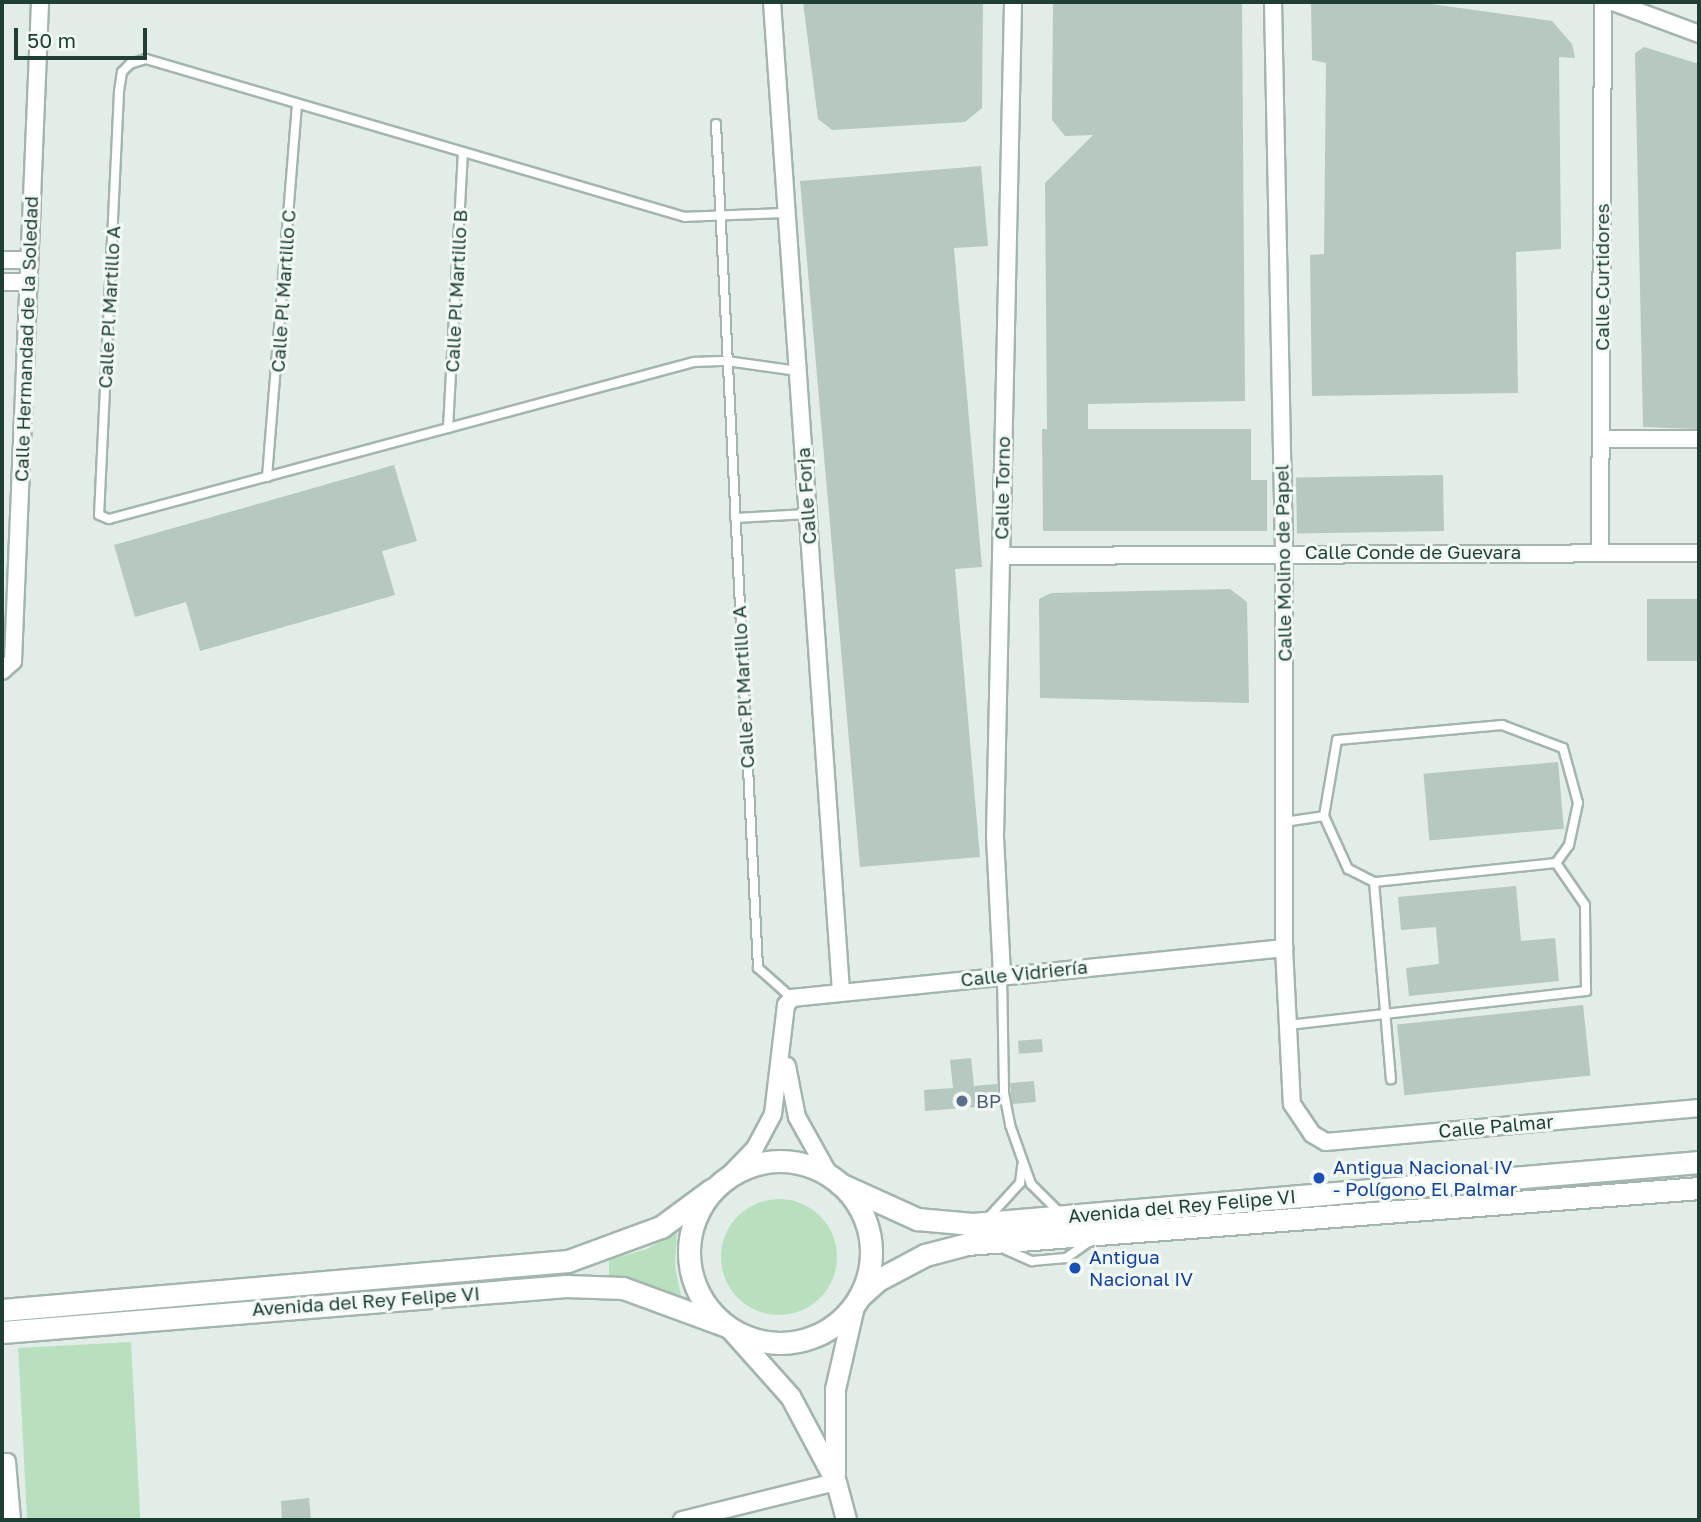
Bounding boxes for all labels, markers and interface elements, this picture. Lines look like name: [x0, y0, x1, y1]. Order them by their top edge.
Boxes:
scale bar: [18, 14, 150, 58]
text: 50 m: [27, 27, 76, 53]
street label: Calle Hermandad de la Soledad: [10, 196, 42, 482]
street label: Calle Curtidores: [1591, 203, 1613, 351]
street label: Calle Pl Martillo C: [266, 209, 300, 373]
street label: Calle Pl Martillo B: [440, 209, 472, 373]
street label: Calle Pl Martillo A: [93, 225, 125, 389]
street label: Calle Torno: [990, 436, 1014, 540]
street label: Calle Forja: [791, 447, 821, 545]
street label: Calle Molino de Papel: [1270, 464, 1296, 662]
street label: Calle Conde de Guevara: [1305, 541, 1521, 563]
street label: Calle Pl Martillo A: [727, 605, 759, 769]
street label: Calle Vidriería: [959, 955, 1089, 991]
place label: BP: [976, 1090, 1001, 1112]
marker: BP: [954, 1093, 970, 1109]
street label: Calle Palmar: [1438, 1110, 1554, 1142]
place label: Antigua Nacional IV - Polígono El Palmar: [1333, 1156, 1517, 1200]
marker: Antigua Nacional IV - Polígono El Palmar: [1311, 1170, 1327, 1186]
street label: Avenida del Rey Felipe VI: [1067, 1185, 1297, 1227]
place label: Antigua Nacional IV: [1089, 1246, 1193, 1290]
marker: Antigua Nacional IV: [1067, 1260, 1083, 1276]
street label: Avenida del Rey Felipe VI: [251, 1282, 481, 1320]

